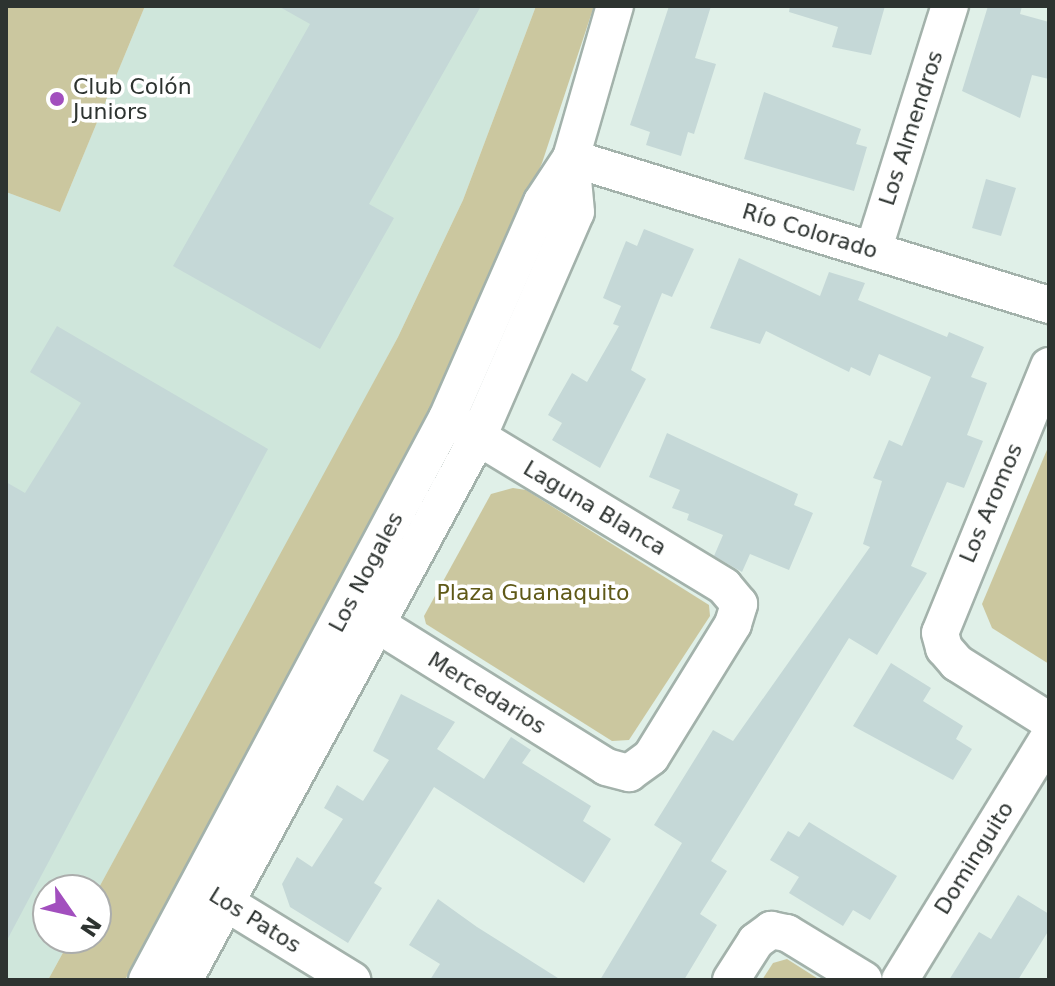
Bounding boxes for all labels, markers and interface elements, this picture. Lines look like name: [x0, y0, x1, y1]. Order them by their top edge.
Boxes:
street label: Los Almendros: [874, 47, 948, 209]
place label: Club Colón Juniors: [73, 73, 192, 124]
marker: Club Colón Juniors: [48, 90, 66, 108]
street label: Río Colorado: [739, 198, 881, 264]
street label: Los Aromos: [954, 439, 1028, 567]
street label: Laguna Blanca: [519, 455, 671, 561]
street label: Los Nogales: [323, 507, 409, 637]
park label: Plaza Guanaquito: [437, 580, 629, 606]
street label: Mercedarios: [423, 646, 551, 740]
street label: Dominguito: [929, 797, 1019, 919]
north arrow: [32, 874, 112, 954]
street label: Los Patos: [204, 881, 306, 959]
text: N: [75, 912, 106, 941]

